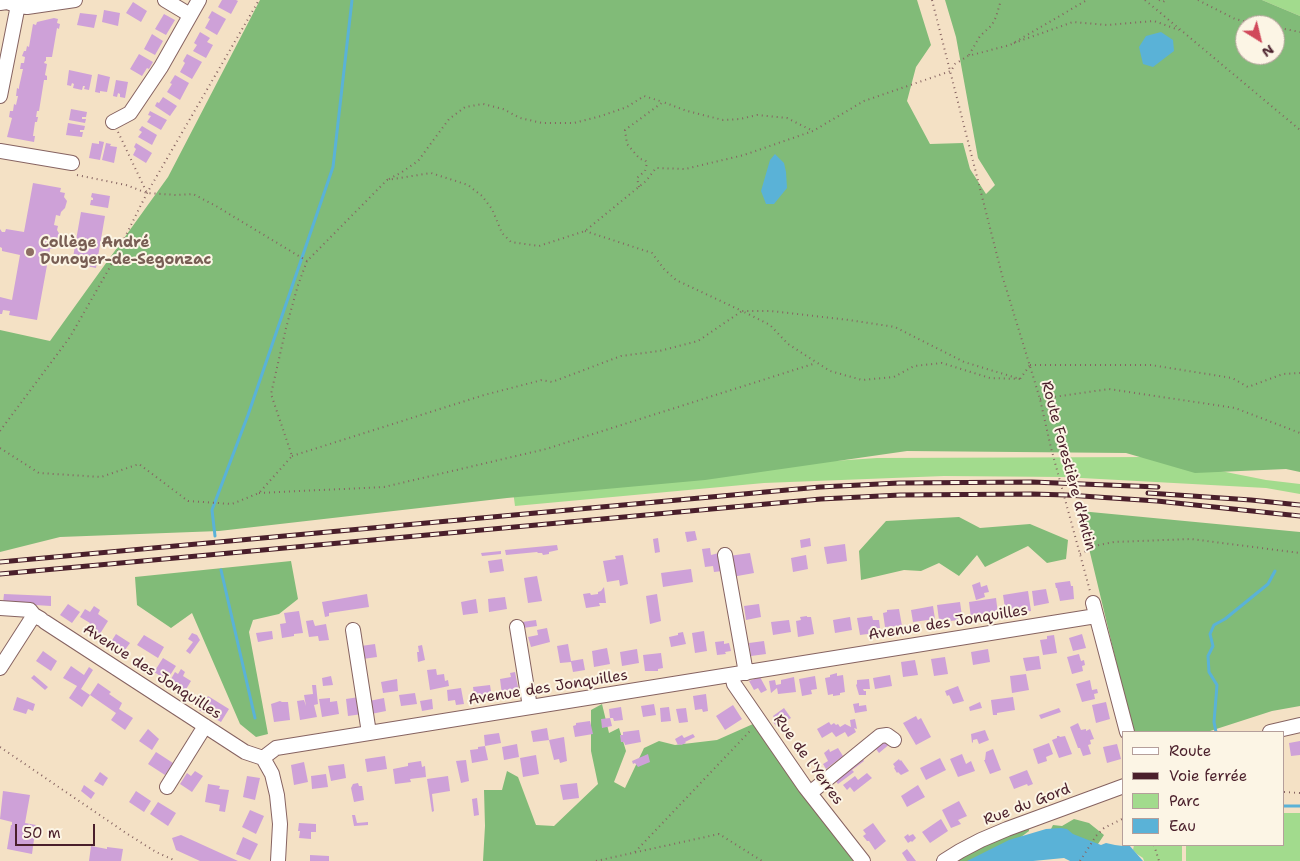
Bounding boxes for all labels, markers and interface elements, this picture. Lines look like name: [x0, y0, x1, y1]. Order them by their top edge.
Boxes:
north arrow: [1235, 15, 1285, 65]
text: N: [1258, 41, 1278, 62]
place label: Collège André Dunoyer-de-Segonzac: [40, 234, 211, 269]
marker: Collège André Dunoyer-de-Segonzac: [24, 246, 36, 258]
street label: Route Forestière d'Antin: [1037, 379, 1099, 553]
street label: Avenue des Jonquilles: [867, 601, 1029, 645]
street label: Avenue des Jonquilles: [79, 621, 225, 723]
street label: Avenue des Jonquilles: [467, 666, 629, 710]
street label: Rue de l'Yerres: [769, 711, 847, 809]
legend: [1122, 731, 1285, 846]
text: Route: [1169, 741, 1211, 761]
text: Voie ferrée: [1169, 766, 1247, 786]
street label: Rue du Gord: [981, 780, 1073, 830]
text: Parc: [1169, 791, 1200, 811]
scale bar: [18, 814, 98, 846]
text: Eau: [1169, 816, 1196, 836]
text: 50 m: [23, 823, 61, 843]

